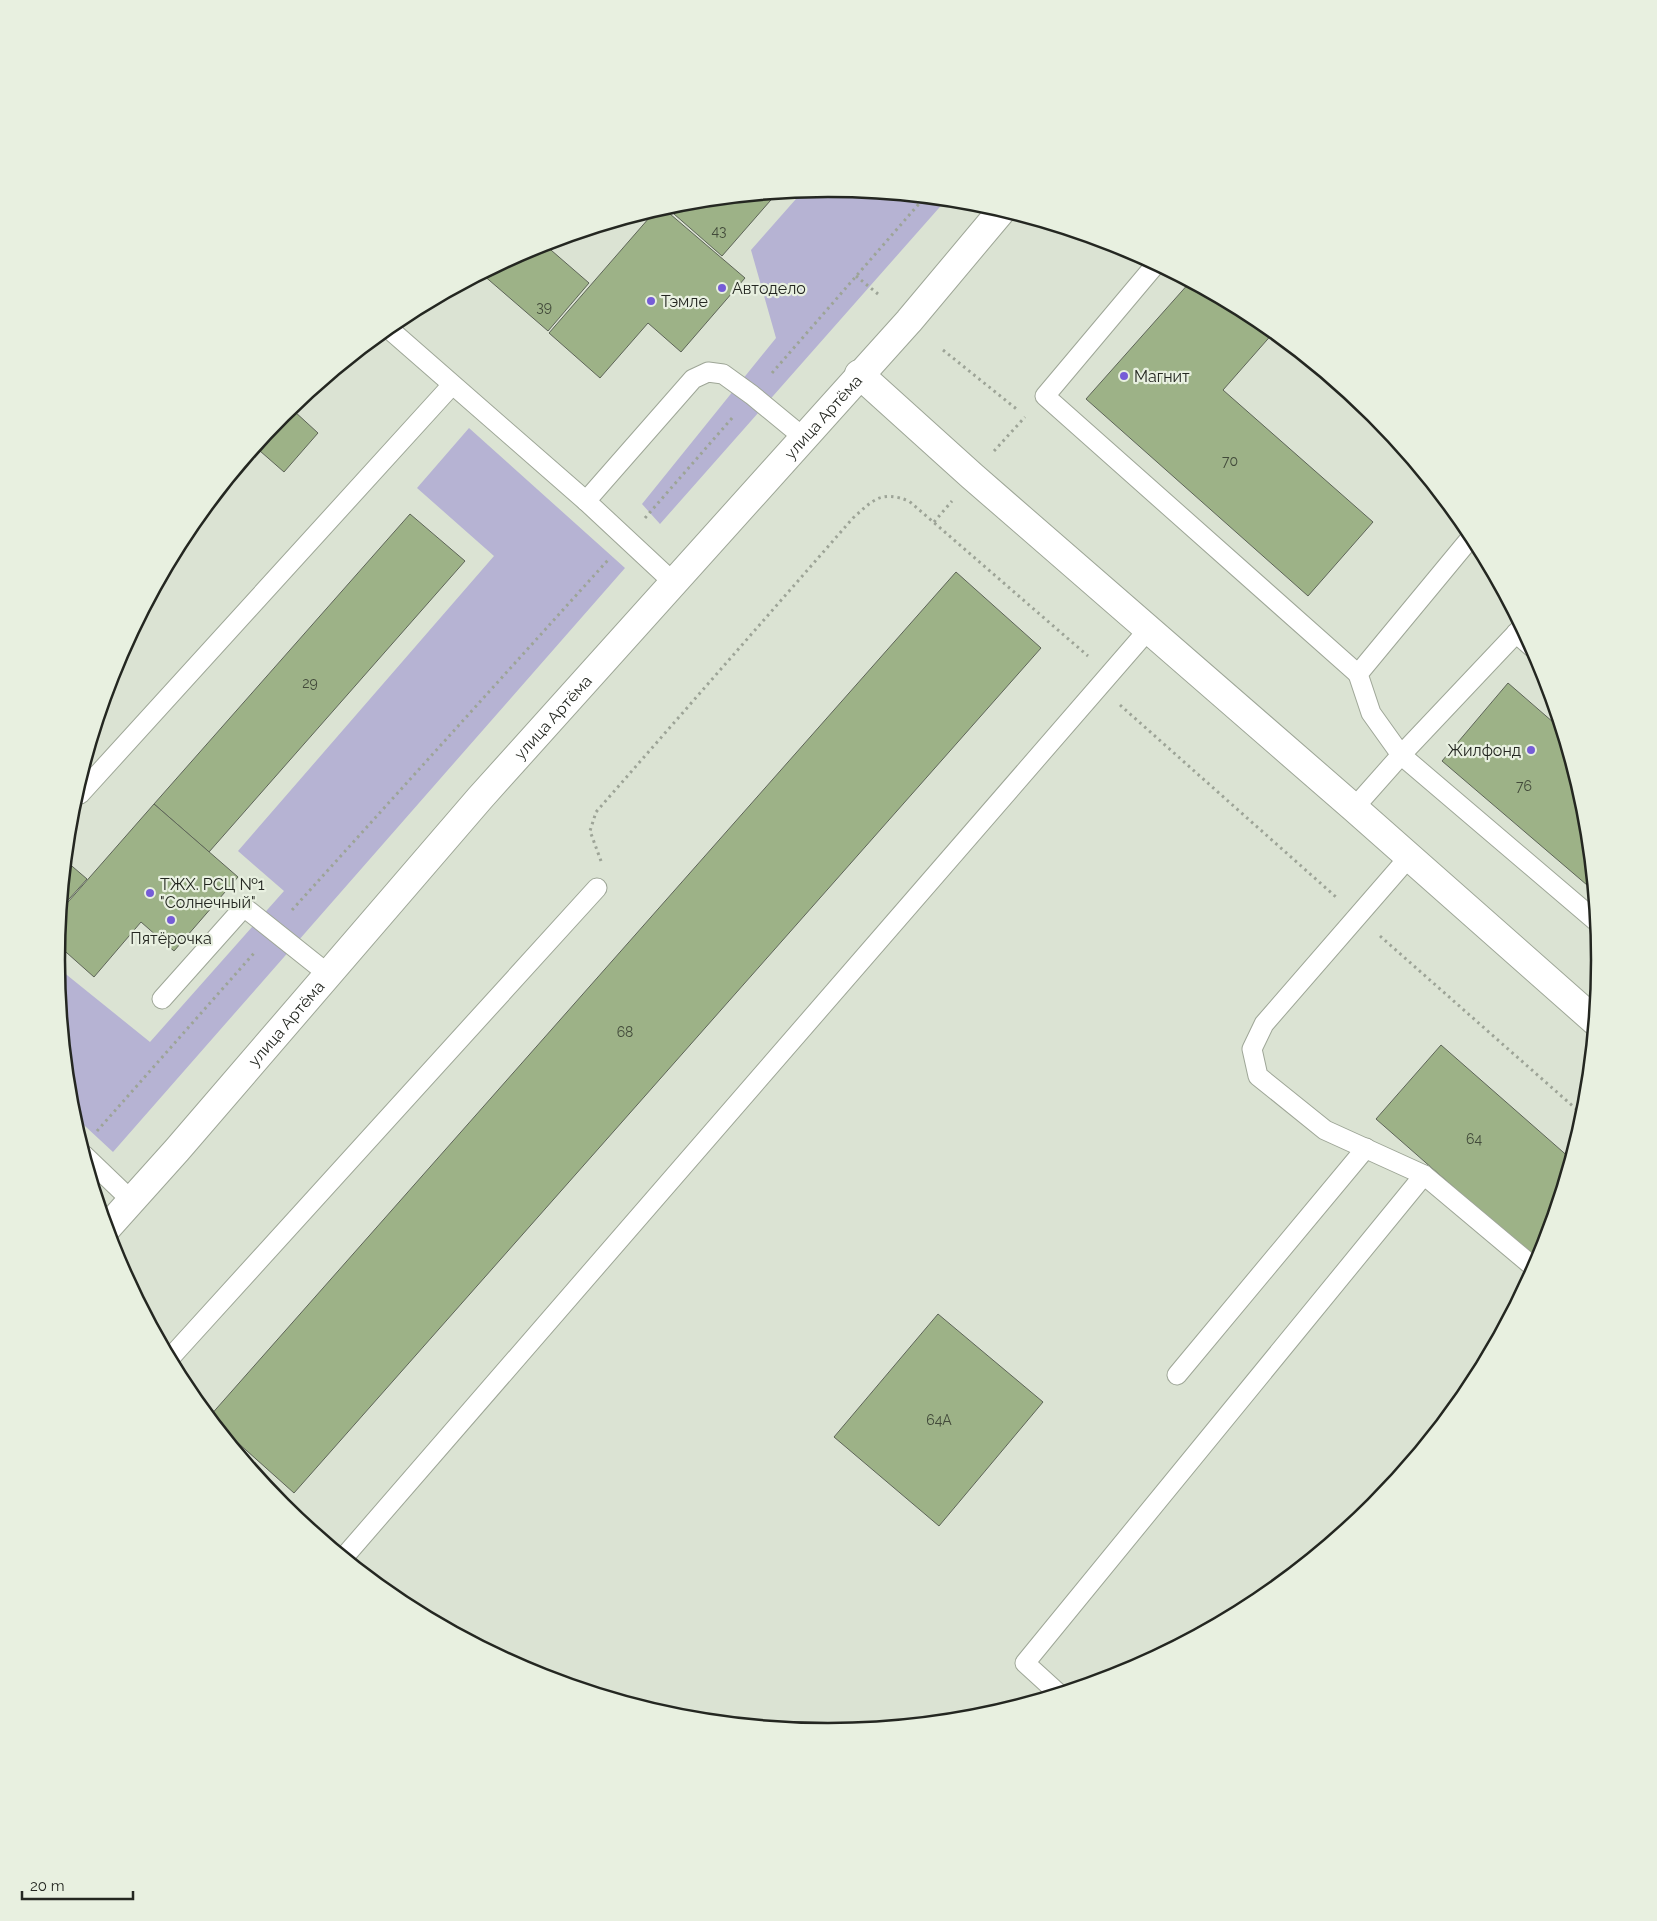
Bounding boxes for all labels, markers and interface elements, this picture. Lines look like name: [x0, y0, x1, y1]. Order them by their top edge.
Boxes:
house number: 43: [711, 223, 727, 239]
place label: Автодело: [732, 279, 806, 298]
marker: Автодело: [716, 282, 728, 294]
place label: Тэмле: [661, 292, 708, 311]
marker: Тэмле: [645, 295, 657, 307]
house number: 39: [536, 299, 552, 315]
place label: Магнит: [1134, 367, 1190, 386]
marker: Магнит: [1118, 370, 1130, 382]
street label: улица Артёма: [780, 371, 866, 463]
house number: 70: [1222, 453, 1238, 469]
street label: улица Артёма: [510, 671, 595, 763]
house number: 29: [302, 675, 318, 691]
place label: Жилфонд: [1447, 741, 1521, 760]
marker: Жилфонд: [1525, 744, 1537, 756]
house number: 76: [1516, 778, 1532, 794]
place label: ТЖХ. РСЦ №1 "Солнечный": [160, 875, 265, 912]
marker: ТЖХ. РСЦ №1 "Солнечный": [144, 887, 156, 899]
marker: Пятёрочка: [165, 914, 177, 926]
place label: Пятёрочка: [130, 929, 212, 948]
street label: улица Артёма: [244, 977, 328, 1070]
house number: 68: [617, 1024, 633, 1040]
house number: 64: [1466, 1131, 1482, 1147]
house number: 64А: [926, 1412, 952, 1428]
scale bar: [22, 1868, 134, 1900]
text: 20 m: [30, 1877, 65, 1895]

